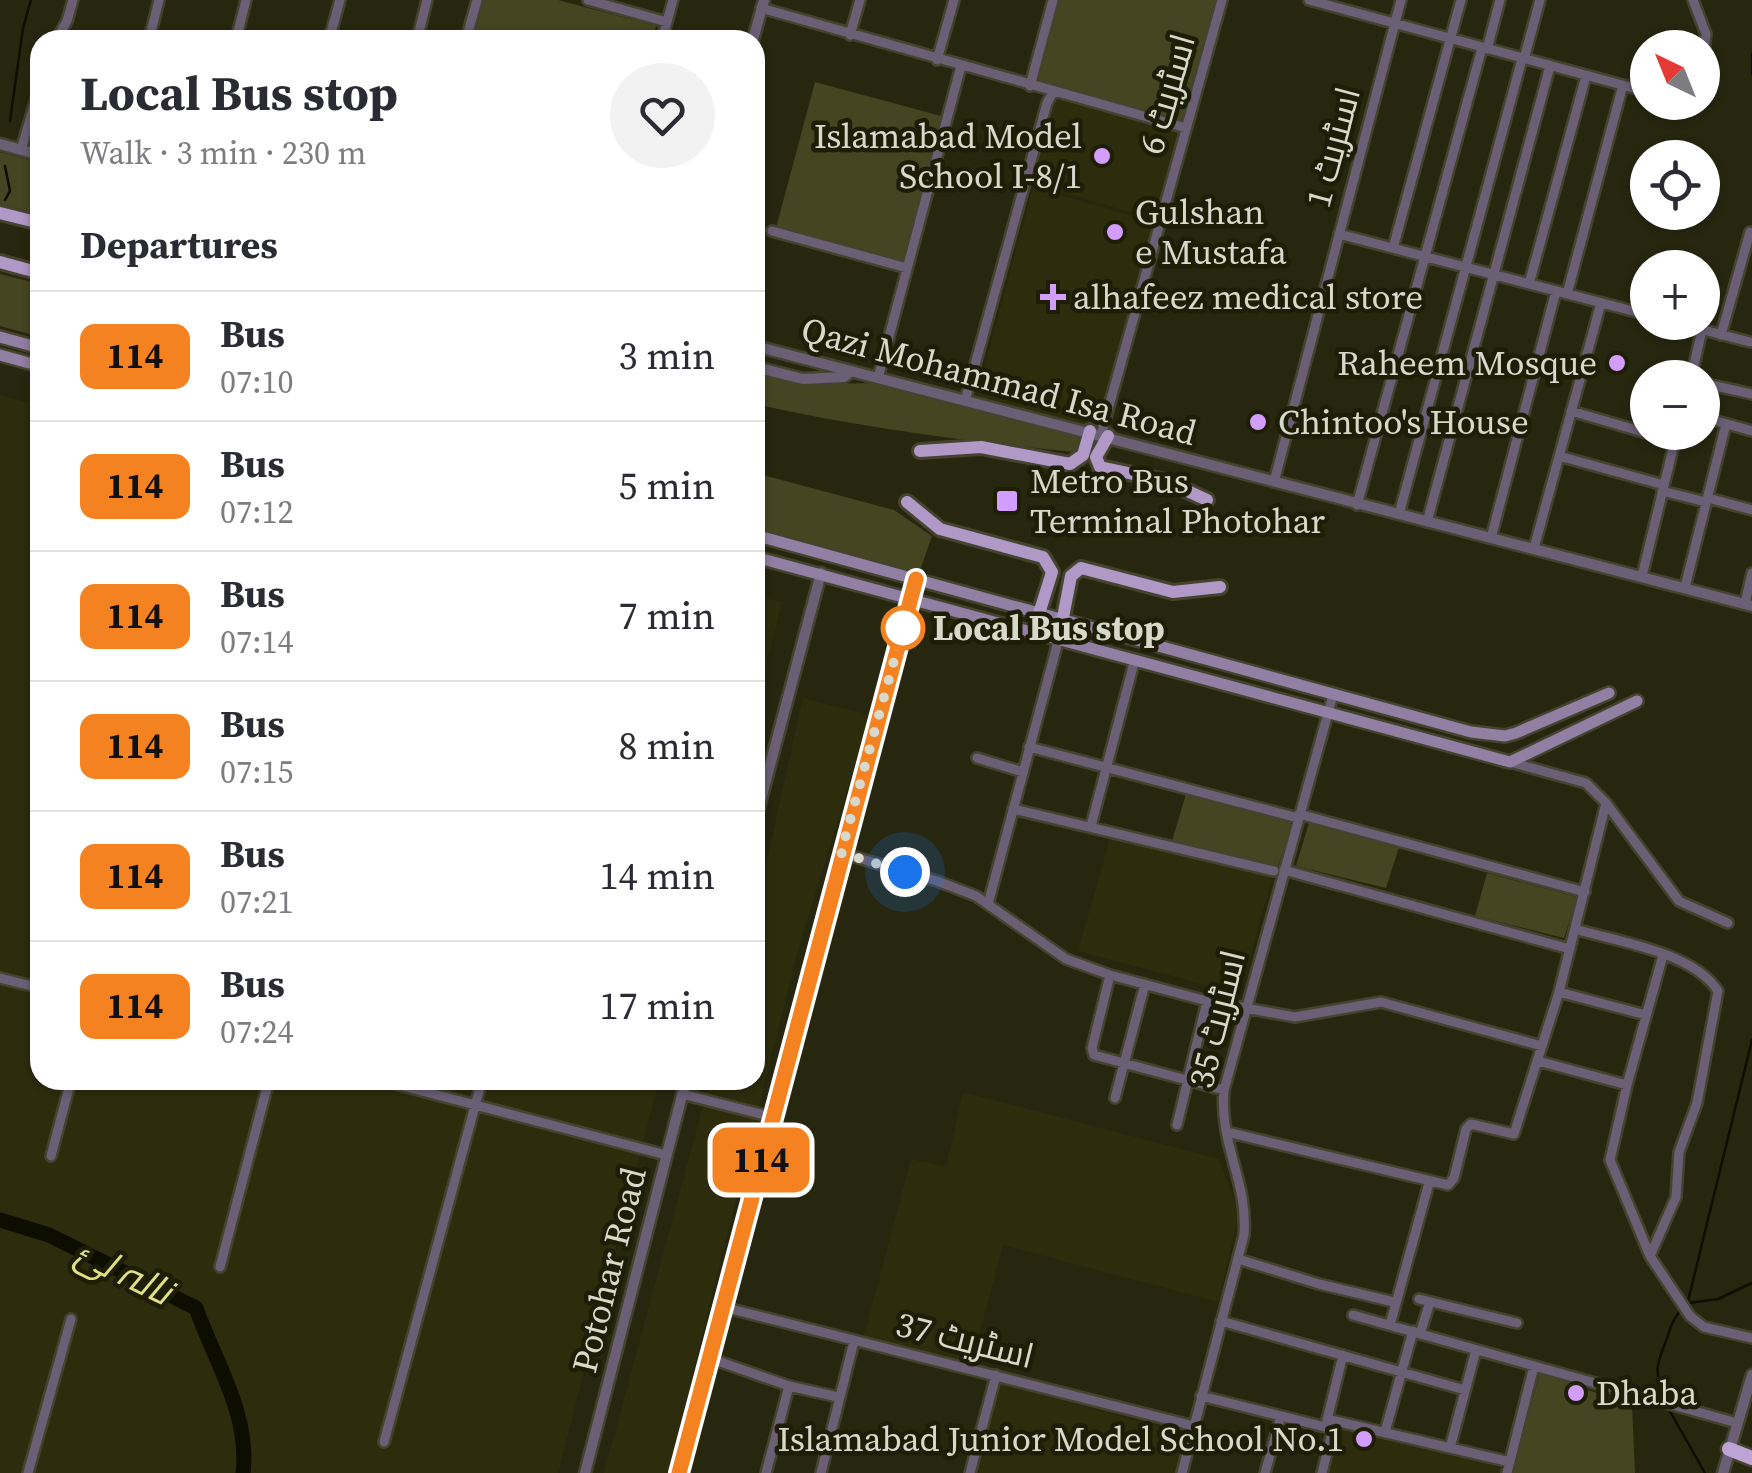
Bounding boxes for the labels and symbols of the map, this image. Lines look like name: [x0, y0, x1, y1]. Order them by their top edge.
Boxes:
street label: اسٹریٹ 6: [1127, 28, 1207, 160]
north arrow: [1630, 30, 1720, 120]
street label: اسٹریٹ 1: [1294, 81, 1372, 213]
place label: Islamabad Model School I-8/1: [814, 112, 1082, 200]
marker: Islamabad Model School I-8/1: [1091, 145, 1113, 167]
place label: Gulshan e Mustafa: [1135, 188, 1287, 276]
marker: Gulshan e Mustafa: [1104, 221, 1126, 243]
place label: alhafeez medical store: [1073, 273, 1423, 321]
marker: alhafeez medical store: [1042, 286, 1064, 308]
street label: Qazi Mohammad Isa Road: [796, 305, 1202, 457]
place label: Raheem Mosque: [1337, 339, 1597, 387]
marker: Raheem Mosque: [1606, 352, 1628, 374]
place label: Chintoo's House: [1278, 398, 1529, 446]
marker: Chintoo's House: [1247, 411, 1269, 433]
place label: Metro Bus Terminal Photohar: [1030, 457, 1325, 545]
marker: Metro Bus Terminal Photohar: [994, 488, 1020, 514]
place label: Local Bus stop: [933, 604, 1165, 652]
marker: Local Bus stop: [882, 607, 924, 649]
your location: [880, 847, 930, 897]
street label: اسٹریٹ 35: [1177, 945, 1257, 1093]
line badge: 114: [704, 1128, 818, 1192]
street label: Potohar Road: [560, 1162, 658, 1378]
water label: نالہ لئ: [67, 1226, 184, 1319]
street label: اسٹریٹ 37: [891, 1300, 1039, 1380]
place label: Dhaba: [1596, 1369, 1698, 1417]
marker: Dhaba: [1565, 1382, 1587, 1404]
place label: Islamabad Junior Model School No.1: [777, 1415, 1344, 1463]
marker: Islamabad Junior Model School No.1: [1353, 1428, 1375, 1450]

